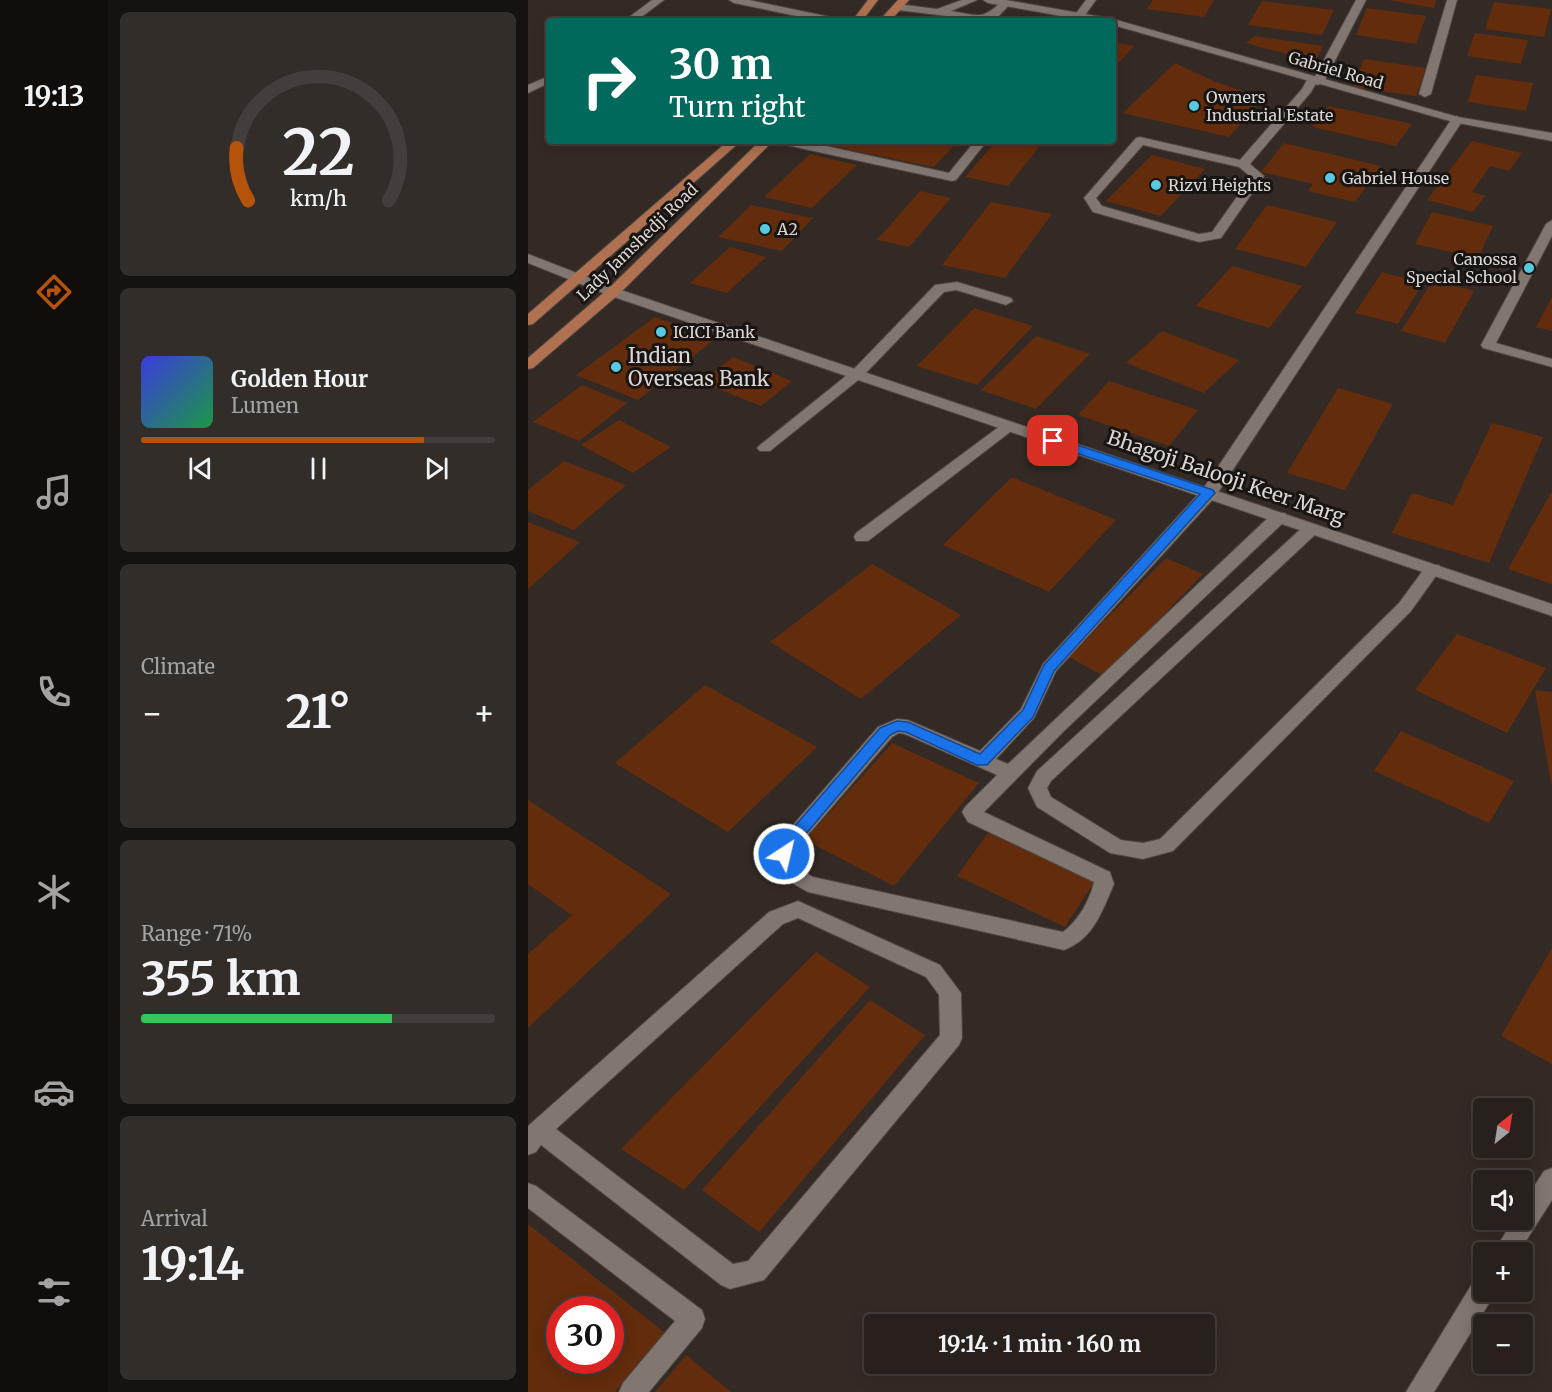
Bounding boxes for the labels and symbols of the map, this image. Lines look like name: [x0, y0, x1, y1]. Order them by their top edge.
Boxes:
street label: Gabriel Road: [1286, 47, 1386, 93]
place label: Owners Industrial Estate: [1206, 87, 1333, 125]
marker: Owners Industrial Estate: [1187, 99, 1201, 113]
place label: Gabriel House: [1342, 168, 1449, 188]
marker: Gabriel House: [1323, 171, 1337, 185]
place label: Rizvi Heights: [1168, 175, 1271, 195]
marker: Rizvi Heights: [1149, 178, 1163, 192]
street label: Lady Jamshedji Road: [572, 179, 702, 305]
place label: A2: [776, 219, 798, 239]
marker: A2: [758, 222, 772, 236]
place label: Canossa Special School: [1406, 249, 1517, 287]
marker: Canossa Special School: [1522, 261, 1536, 275]
place label: ICICI Bank: [673, 322, 756, 342]
marker: ICICI Bank: [654, 325, 668, 339]
place label: Indian Overseas Bank: [628, 343, 770, 391]
marker: Indian Overseas Bank: [609, 360, 623, 374]
pin: [1027, 415, 1078, 466]
street label: Bhagoji Balooji Keer Marg: [1104, 424, 1348, 529]
position arrow: [752, 822, 816, 886]
north arrow: [1473, 1098, 1533, 1158]
speed limit sign: 30: [546, 1296, 624, 1374]

